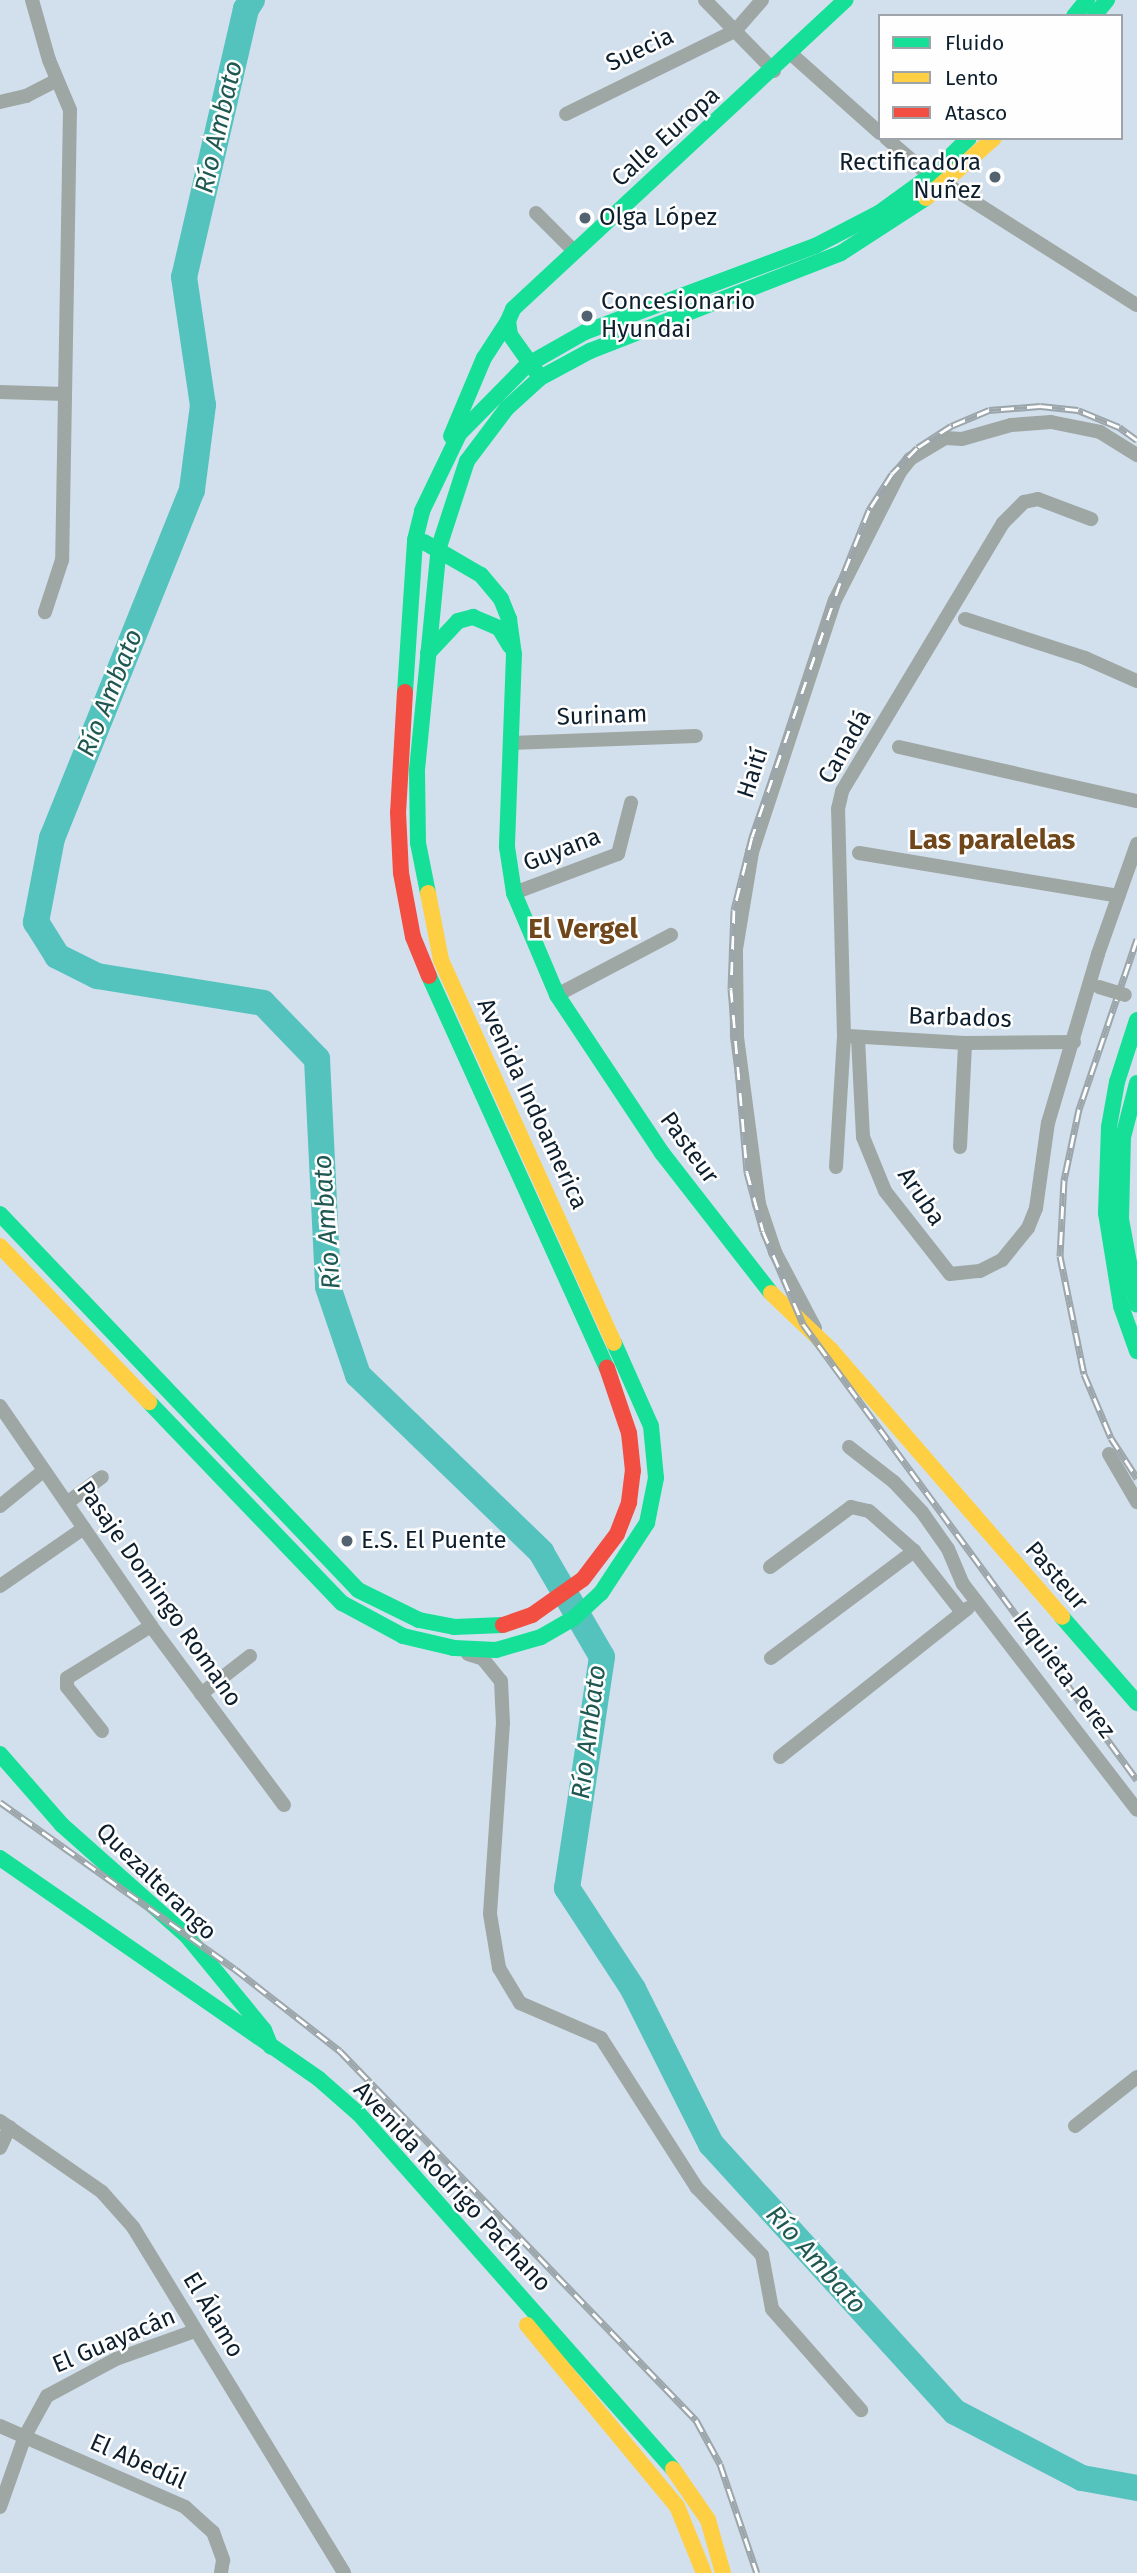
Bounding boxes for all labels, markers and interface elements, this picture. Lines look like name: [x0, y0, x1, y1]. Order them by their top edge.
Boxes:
legend: [878, 14, 1123, 140]
street label: Suecia: [602, 22, 678, 78]
text: Fluido: [945, 30, 1004, 56]
water label: Río Ambato: [189, 58, 249, 196]
text: Lento: [945, 65, 998, 91]
street label: Calle Europa: [606, 81, 726, 193]
text: Atasco: [945, 100, 1007, 126]
place label: Rectificadora Nuñez: [839, 149, 981, 205]
marker: Rectificadora Nuñez: [987, 169, 1003, 185]
place label: Olga López: [599, 204, 717, 232]
marker: Olga López: [577, 210, 593, 226]
place label: Concesionario Hyundai: [601, 288, 755, 344]
marker: Concesionario Hyundai: [579, 308, 595, 324]
water label: Río Ambato: [70, 625, 150, 761]
street label: Surinam: [556, 700, 648, 732]
street label: Canadá: [812, 705, 878, 789]
street label: Haití: [731, 744, 775, 802]
street label: Guyana: [519, 822, 605, 878]
district label: Las paralelas: [909, 823, 1075, 857]
district label: El Vergel: [528, 912, 638, 946]
street label: Avenida Indoamerica: [470, 994, 594, 1214]
street label: Barbados: [908, 1002, 1012, 1034]
street label: Pasteur: [653, 1107, 725, 1189]
water label: Río Ambato: [307, 1154, 347, 1290]
street label: Aruba: [891, 1162, 951, 1232]
street label: Pasaje Domingo Romano: [70, 1476, 248, 1712]
place label: E.S. El Puente: [361, 1527, 507, 1555]
marker: E.S. El Puente: [339, 1533, 355, 1549]
street label: Pasteur: [1018, 1536, 1094, 1616]
street label: Izquieta Perez: [1007, 1606, 1121, 1744]
water label: Río Ambato: [565, 1663, 613, 1801]
street label: Quezalterango: [90, 1817, 222, 1947]
street label: Avenida Rodrigo Pachano: [347, 2076, 557, 2298]
water label: Río Ambato: [759, 2199, 873, 2321]
street label: El Álamo: [176, 2267, 250, 2363]
street label: El Guayacán: [48, 2302, 180, 2380]
street label: El Abedúl: [85, 2428, 191, 2496]

